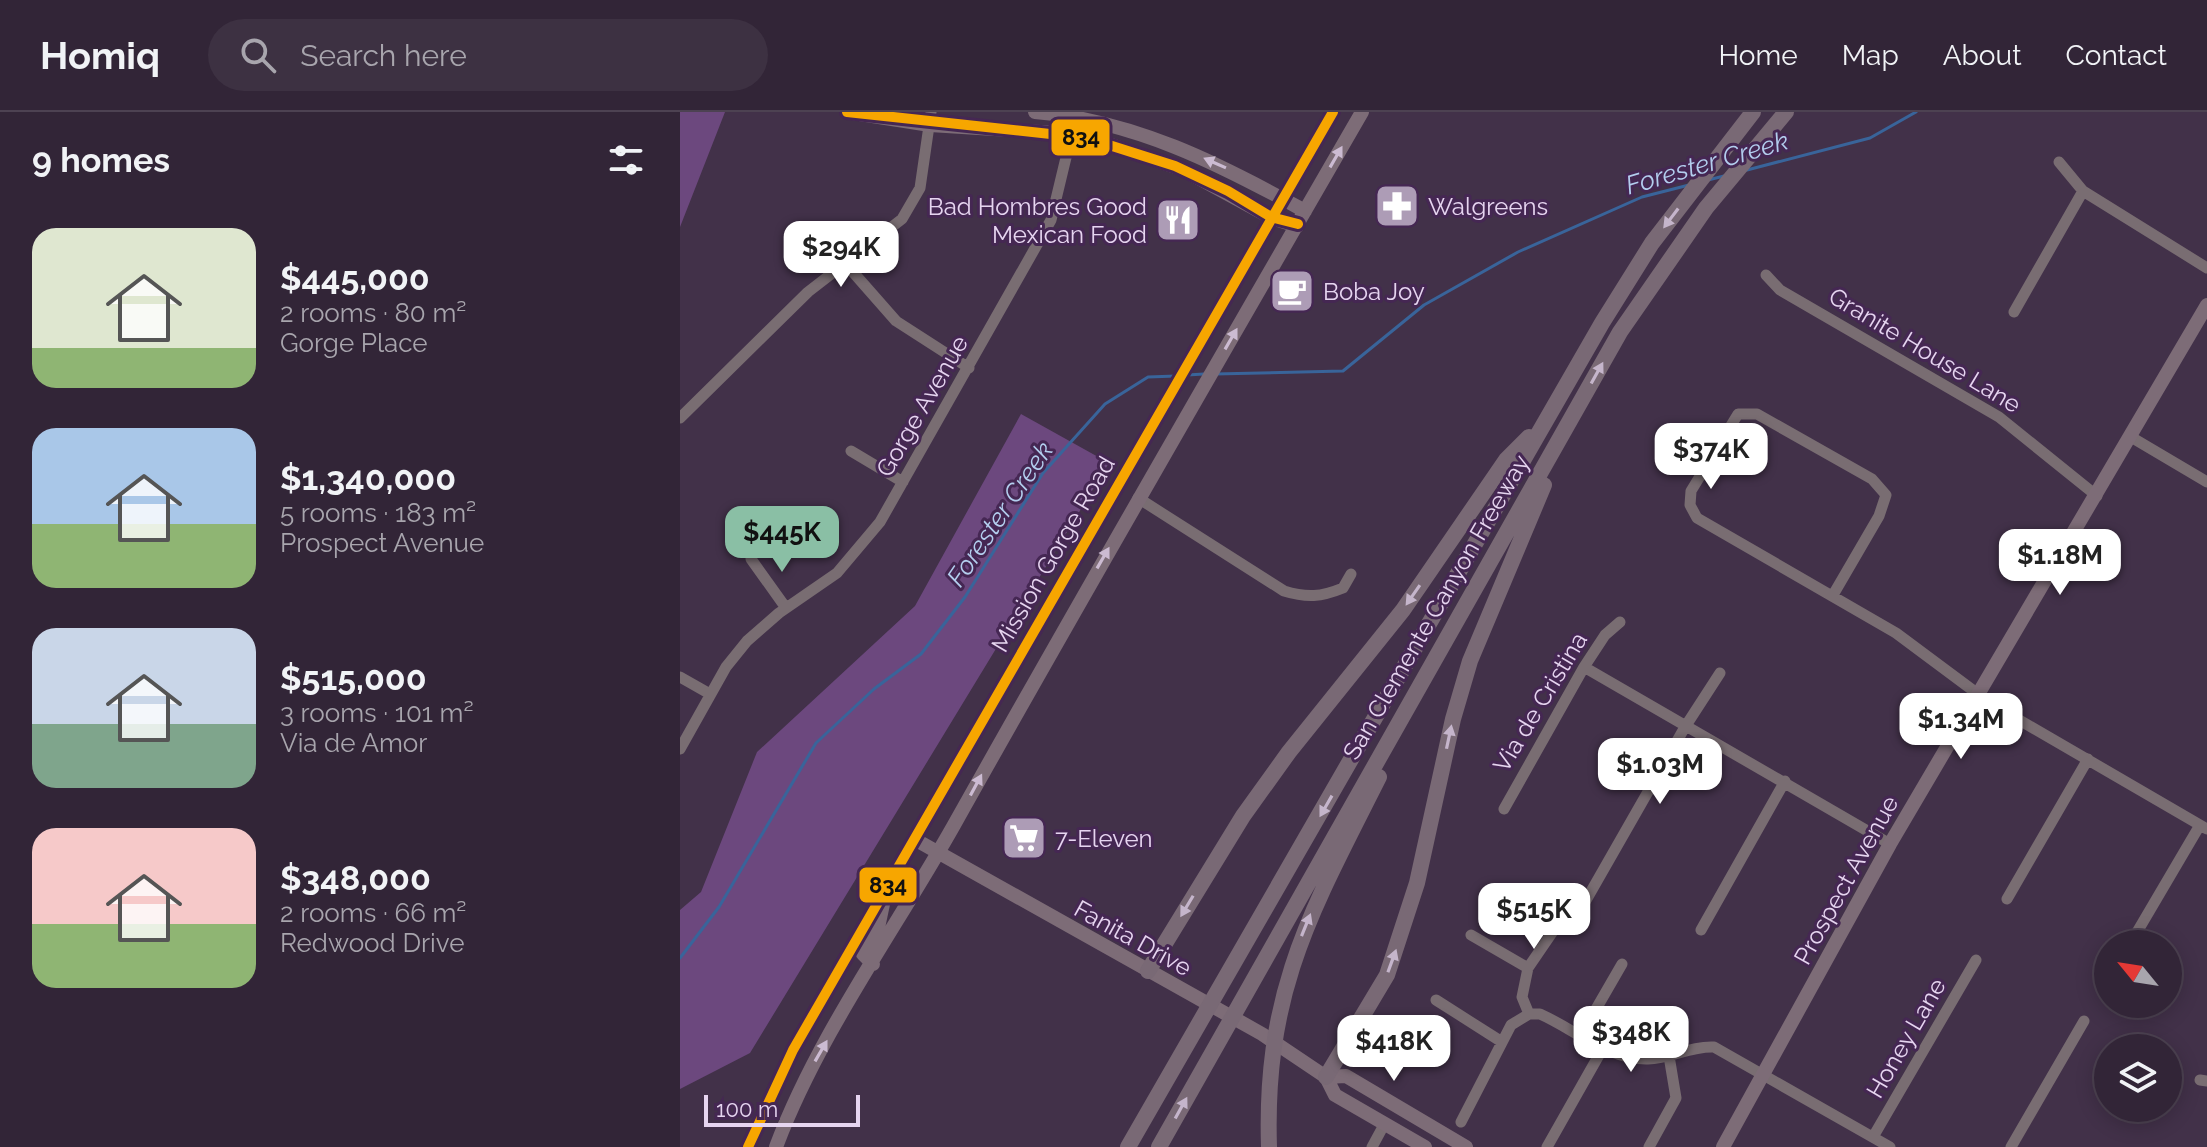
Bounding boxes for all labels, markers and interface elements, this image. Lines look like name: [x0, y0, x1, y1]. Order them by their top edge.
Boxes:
search box: [208, 19, 768, 91]
text: Homiq: [40, 33, 160, 78]
icon: search: [236, 33, 280, 77]
text: Search here: [300, 38, 467, 73]
text: Home: [1718, 39, 1798, 72]
text: Map: [1842, 39, 1899, 72]
text: About: [1943, 39, 2022, 72]
text: Contact: [2066, 39, 2167, 72]
line badge: 834: [1050, 118, 1111, 157]
text: 834: [1062, 124, 1100, 150]
water label: Forester Creek: [1622, 125, 1792, 201]
icon: filters: [604, 138, 648, 182]
text: 9 homes: [32, 140, 170, 180]
one-way arrow: [1329, 146, 1343, 168]
one-way arrow: [1203, 156, 1226, 169]
pharmacy icon: Walgreens: [1373, 182, 1421, 230]
place label: Bad Hombres Good Mexican Food: [928, 192, 1147, 249]
place label: Walgreens: [1428, 192, 1548, 221]
restaurant icon: Bad Hombres Good Mexican Food: [1154, 196, 1202, 244]
one-way arrow: [1663, 208, 1679, 228]
pin: $294K: [785, 221, 897, 289]
text: $294K: [802, 232, 880, 262]
text: $445,000: [280, 258, 430, 298]
icon: home: [96, 260, 192, 356]
cafe icon: Boba Joy: [1268, 267, 1316, 315]
place label: Boba Joy: [1323, 277, 1425, 306]
street label: Granite House Lane: [1824, 281, 2026, 419]
text: 2 rooms · 80 m²: [280, 298, 466, 328]
text: Gorge Place: [280, 328, 428, 358]
one-way arrow: [1224, 328, 1238, 351]
street label: Gorge Avenue: [870, 330, 974, 482]
one-way arrow: [1590, 362, 1604, 384]
pin: $374K: [1655, 423, 1767, 491]
text: $374K: [1673, 434, 1749, 464]
water label: Forester Creek: [941, 436, 1059, 592]
street label: San Clemente Canyon Freeway: [1337, 449, 1535, 765]
street label: Mission Gorge Road: [985, 451, 1121, 657]
text: $1,340,000: [280, 458, 456, 498]
icon: home: [96, 460, 192, 556]
text: 5 rooms · 183 m²: [280, 498, 476, 528]
pin: $445K: [726, 506, 838, 574]
text: $445K: [743, 517, 821, 547]
text: Prospect Avenue: [280, 528, 484, 558]
pin: $1.18M: [1995, 529, 2125, 597]
text: $1.18M: [2017, 540, 2103, 570]
one-way arrow: [1096, 547, 1110, 569]
one-way arrow: [1406, 585, 1421, 606]
street label: Via de Cristina: [1487, 627, 1593, 777]
text: $515,000: [280, 658, 427, 698]
icon: home: [96, 660, 192, 756]
pin: $1.34M: [1896, 693, 2026, 761]
text: 3 rooms · 101 m²: [280, 698, 474, 728]
text: $1.34M: [1917, 704, 2005, 734]
one-way arrow: [1443, 724, 1456, 749]
text: Via de Amor: [280, 728, 427, 758]
pin: $1.03M: [1595, 738, 1725, 806]
text: $1.03M: [1616, 749, 1704, 779]
one-way arrow: [969, 774, 983, 796]
street label: Prospect Avenue: [1788, 791, 1904, 969]
one-way arrow: [1319, 795, 1333, 817]
supermarket icon: 7-Eleven: [1000, 814, 1048, 862]
place label: 7-Eleven: [1055, 824, 1153, 853]
text: $348,000: [280, 858, 431, 898]
icon: home: [96, 860, 192, 956]
line badge: 834: [858, 866, 918, 904]
text: 834: [869, 872, 907, 898]
pin: $515K: [1478, 883, 1590, 951]
street label: Fanita Drive: [1069, 894, 1197, 982]
text: $515K: [1496, 894, 1572, 924]
one-way arrow: [1180, 895, 1194, 917]
text: 2 rooms · 66 m²: [280, 898, 466, 928]
one-way arrow: [1299, 913, 1312, 937]
text: Redwood Drive: [280, 928, 464, 958]
north arrow: [2094, 930, 2182, 1018]
map controls: [2094, 930, 2182, 1122]
one-way arrow: [1387, 948, 1399, 972]
street label: Honey Lane: [1860, 973, 1952, 1103]
pin: $348K: [1575, 1006, 1687, 1074]
pin: $418K: [1338, 1015, 1450, 1083]
text: $348K: [1592, 1017, 1670, 1047]
text: $418K: [1355, 1026, 1433, 1056]
button: layers: [2094, 1034, 2182, 1122]
one-way arrow: [814, 1040, 828, 1063]
scale bar: [704, 1091, 860, 1127]
text: 100 m: [716, 1096, 778, 1122]
one-way arrow: [1174, 1097, 1188, 1120]

